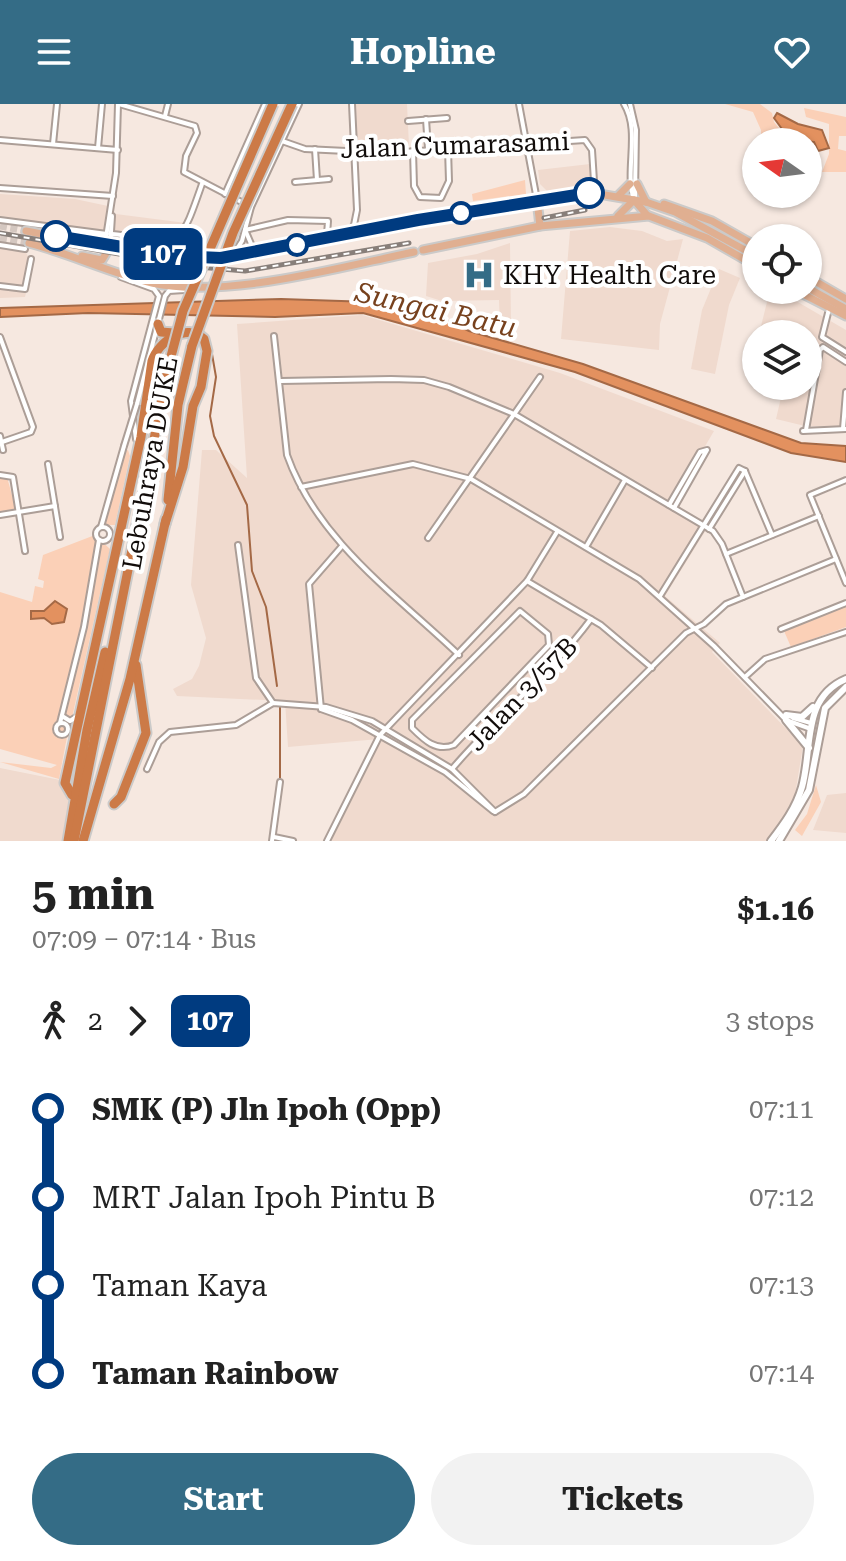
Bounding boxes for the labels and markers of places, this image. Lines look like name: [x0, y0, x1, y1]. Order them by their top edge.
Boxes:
unlabelled marker: [574, 178, 604, 208]
unlabelled marker: [450, 202, 472, 224]
unlabelled marker: [41, 221, 71, 251]
unlabelled marker: [286, 234, 308, 256]
hospital icon: KHY Health Care: [462, 258, 496, 292]
place label: KHY Health Care: [503, 260, 716, 290]

